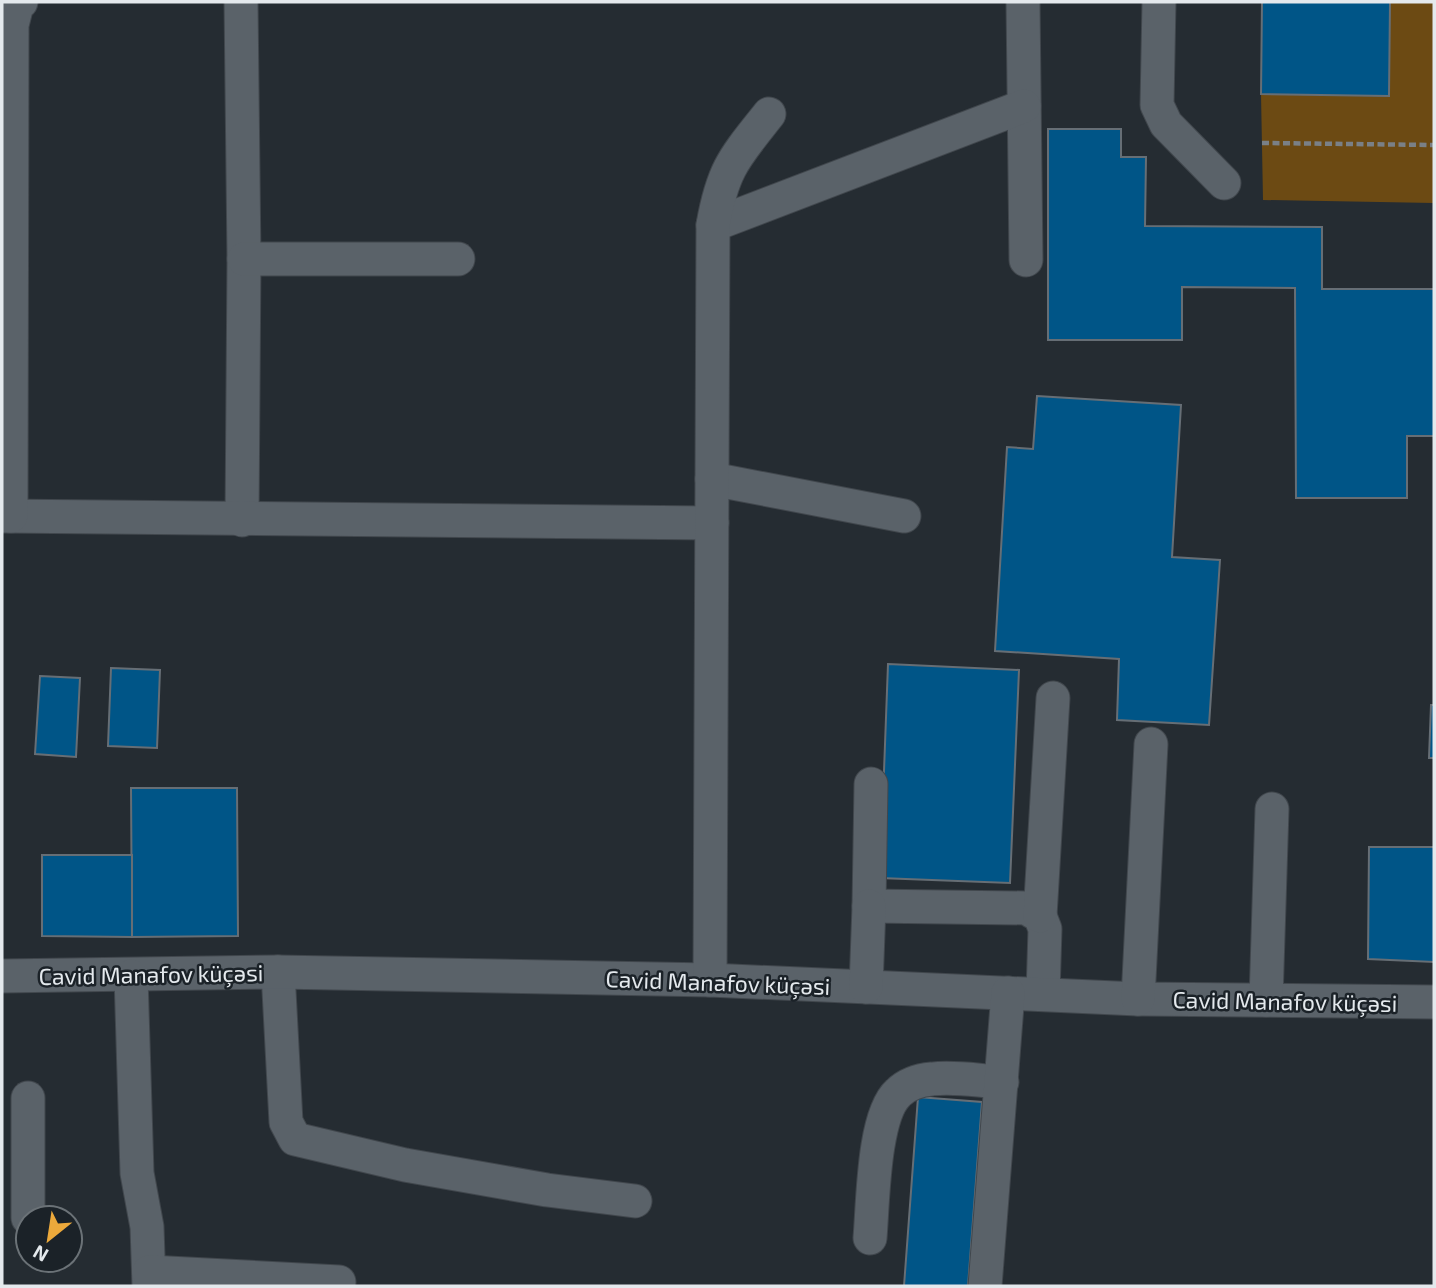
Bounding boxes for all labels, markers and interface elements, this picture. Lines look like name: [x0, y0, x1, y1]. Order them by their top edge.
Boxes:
street label: Cavid Manafov küçəsi: [38, 958, 264, 991]
street label: Cavid Manafov küçəsi: [605, 964, 831, 1001]
street label: Cavid Manafov küçəsi: [1172, 985, 1398, 1018]
north arrow: [14, 1204, 84, 1274]
text: N: [29, 1241, 52, 1268]

